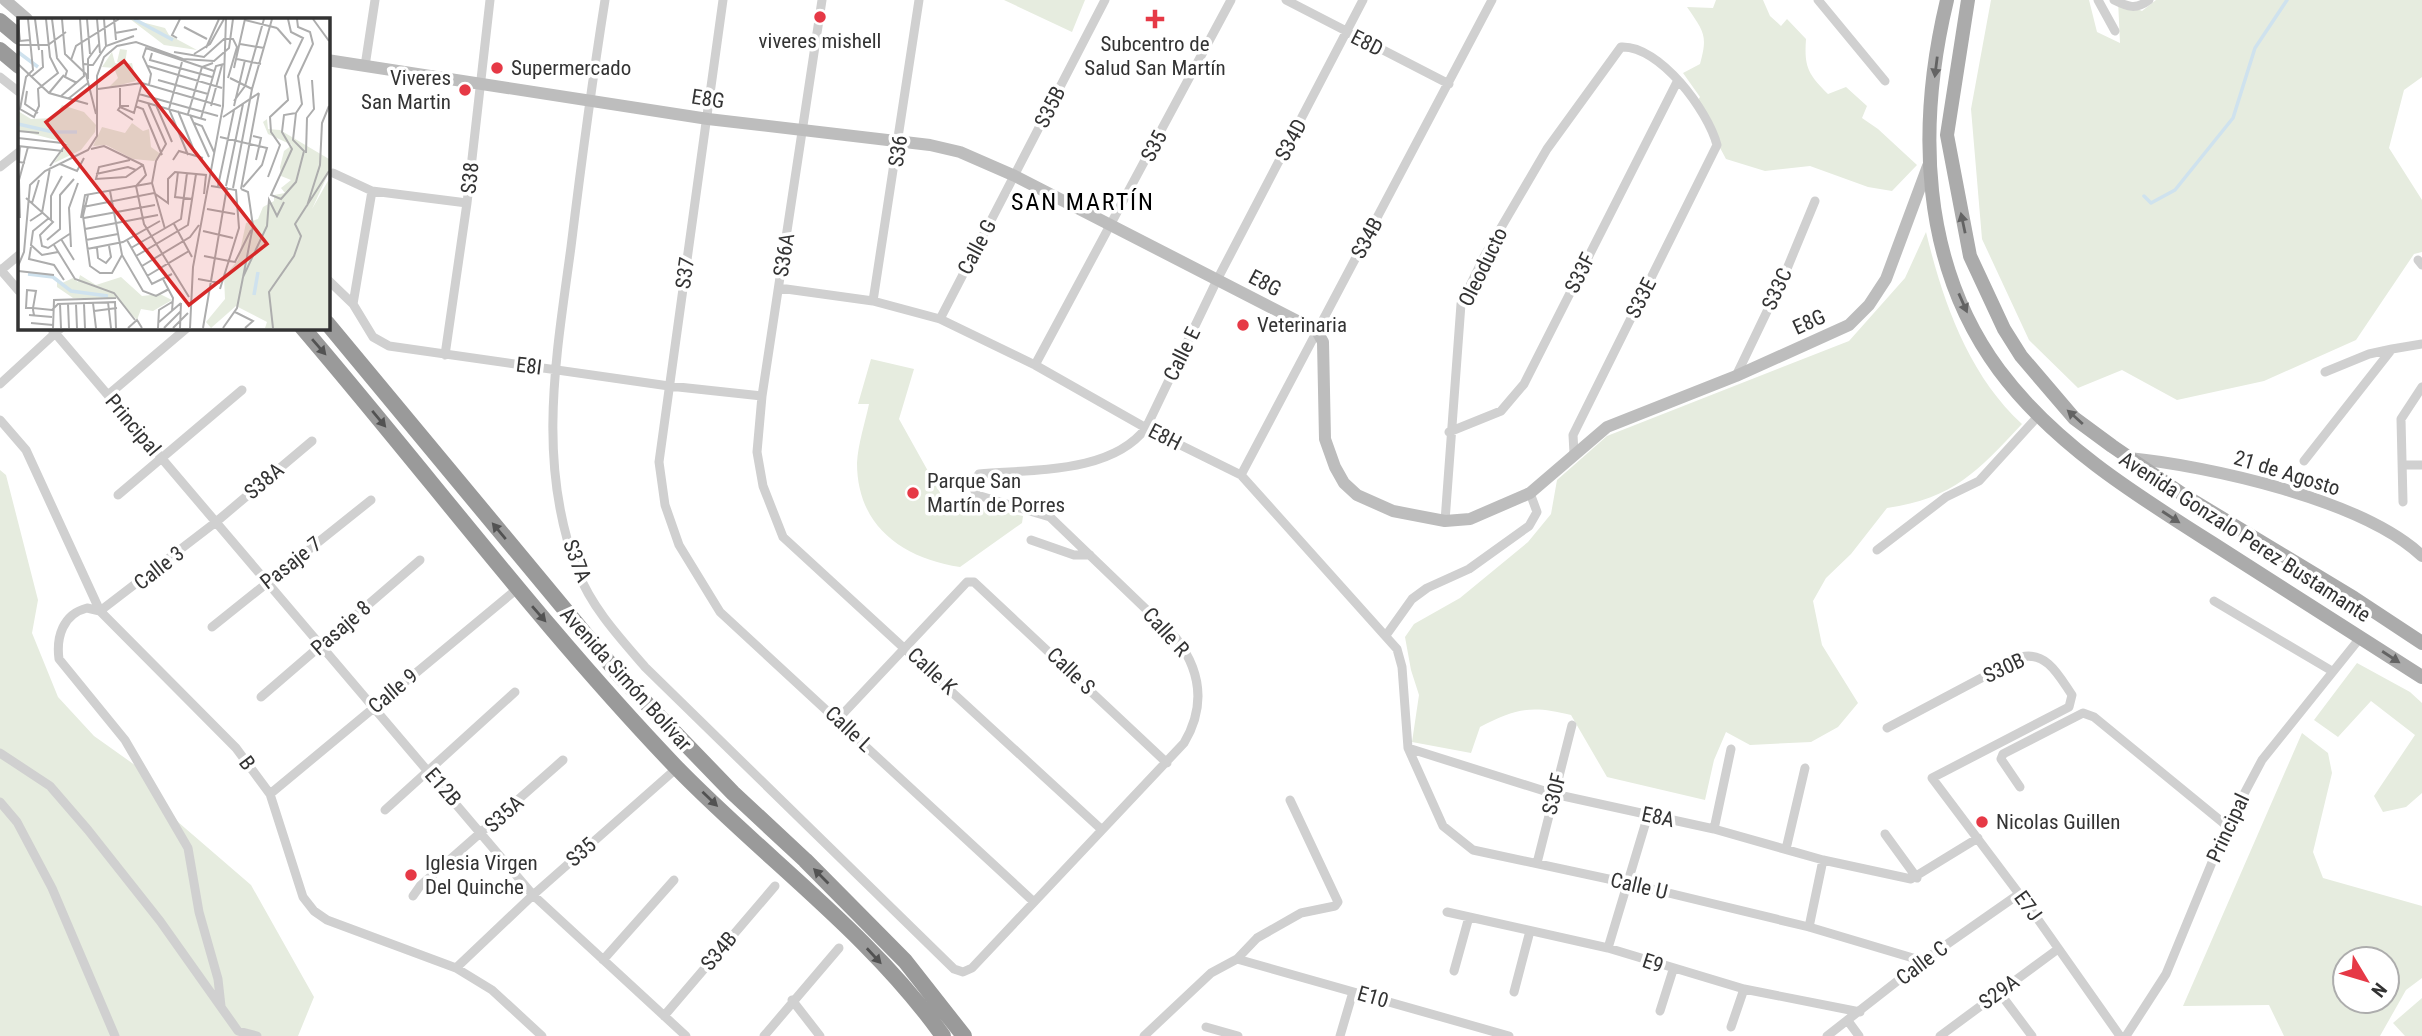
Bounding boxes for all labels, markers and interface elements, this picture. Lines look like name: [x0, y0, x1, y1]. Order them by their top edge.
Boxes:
marker: viveres mishell: [812, 9, 828, 25]
marker: Subcentro de Salud San Martín: [1145, 9, 1165, 29]
inset map: [18, 18, 329, 329]
street label: E8D: [1347, 25, 1387, 61]
place label: viveres mishell: [759, 29, 881, 53]
place label: Subcentro de Salud San Martín: [1084, 32, 1226, 80]
place label: Supermercado: [511, 56, 631, 80]
one-way arrow: [1930, 56, 1941, 78]
marker: Supermercado: [489, 60, 505, 76]
place label: Viveres San Martin: [361, 66, 451, 114]
marker: Viveres San Martin: [457, 82, 473, 98]
street label: S35B: [1030, 82, 1070, 132]
street label: E8G: [690, 85, 726, 113]
street label: S34D: [1270, 115, 1312, 165]
street label: S35: [1136, 126, 1172, 166]
street label: S36: [884, 134, 912, 168]
street label: S38: [456, 161, 484, 195]
district label: SAN MARTÍN: [1011, 188, 1155, 216]
one-way arrow: [1957, 212, 1968, 234]
street label: S34B: [1346, 213, 1388, 263]
street label: Calle G: [953, 215, 1001, 279]
street label: Oleoducto: [1454, 224, 1512, 310]
street label: S36A: [769, 232, 799, 278]
street label: S33F: [1560, 249, 1600, 297]
street label: S37: [671, 256, 699, 290]
street label: S33C: [1757, 264, 1797, 314]
street label: E8G: [1245, 265, 1285, 301]
street label: S33E: [1621, 274, 1661, 322]
one-way arrow: [1957, 293, 1969, 313]
street label: E8G: [1789, 304, 1829, 340]
place label: Veterinaria: [1257, 313, 1347, 337]
marker: Veterinaria: [1235, 317, 1251, 333]
street label: Calle E: [1159, 323, 1205, 385]
one-way arrow: [311, 338, 327, 356]
street label: E8I: [515, 353, 543, 379]
street label: Principal: [100, 389, 166, 461]
one-way arrow: [2066, 409, 2084, 425]
one-way arrow: [371, 410, 387, 428]
street label: E8H: [1144, 419, 1186, 455]
street label: 21 de Agosto: [2231, 445, 2343, 501]
street label: Avenida Gonzalo Perez Bustamante: [2115, 447, 2375, 627]
street label: S38A: [240, 458, 288, 504]
place label: Parque San Martín de Porres: [927, 469, 1065, 517]
marker: Parque San Martín de Porres: [905, 485, 921, 501]
one-way arrow: [2162, 510, 2180, 524]
one-way arrow: [492, 522, 507, 539]
street label: Pasaje 7: [256, 532, 326, 594]
street label: S37A: [558, 536, 596, 586]
street label: Calle 3: [129, 541, 189, 595]
street label: Pasaje 8: [306, 596, 376, 660]
street label: Avenida Simón Bolívar: [555, 602, 697, 756]
street label: Calle R: [1138, 603, 1194, 661]
one-way arrow: [531, 605, 547, 623]
street label: Calle K: [903, 643, 962, 700]
street label: Calle S: [1042, 643, 1100, 700]
street label: S30B: [1979, 648, 2029, 688]
one-way arrow: [2381, 651, 2401, 664]
street label: Calle 9: [364, 664, 422, 718]
street label: Calle L: [820, 701, 878, 757]
street label: B: [234, 751, 260, 775]
street label: E12B: [420, 763, 466, 811]
street label: S30F: [1537, 771, 1571, 817]
street label: S35A: [480, 790, 528, 838]
one-way arrow: [701, 790, 718, 807]
street label: Principal: [2202, 790, 2254, 866]
street label: E8A: [1639, 802, 1677, 832]
place label: Nicolas Guillen: [1996, 810, 2120, 834]
marker: Nicolas Guillen: [1974, 814, 1990, 830]
street label: S35: [561, 833, 601, 871]
place label: Iglesia Virgen Del Quinche: [425, 851, 538, 899]
marker: Iglesia Virgen Del Quinche: [403, 867, 419, 883]
one-way arrow: [813, 868, 829, 885]
street label: Calle U: [1608, 868, 1670, 904]
street label: E7J: [2009, 886, 2047, 926]
street label: S34B: [696, 927, 742, 975]
street label: Calle C: [1892, 936, 1952, 990]
north arrow: [2331, 945, 2401, 1015]
one-way arrow: [866, 947, 882, 965]
street label: E9: [1639, 948, 1667, 978]
street label: S29A: [1974, 969, 2024, 1015]
text: N: [2366, 978, 2392, 1002]
street label: E10: [1355, 981, 1391, 1013]

